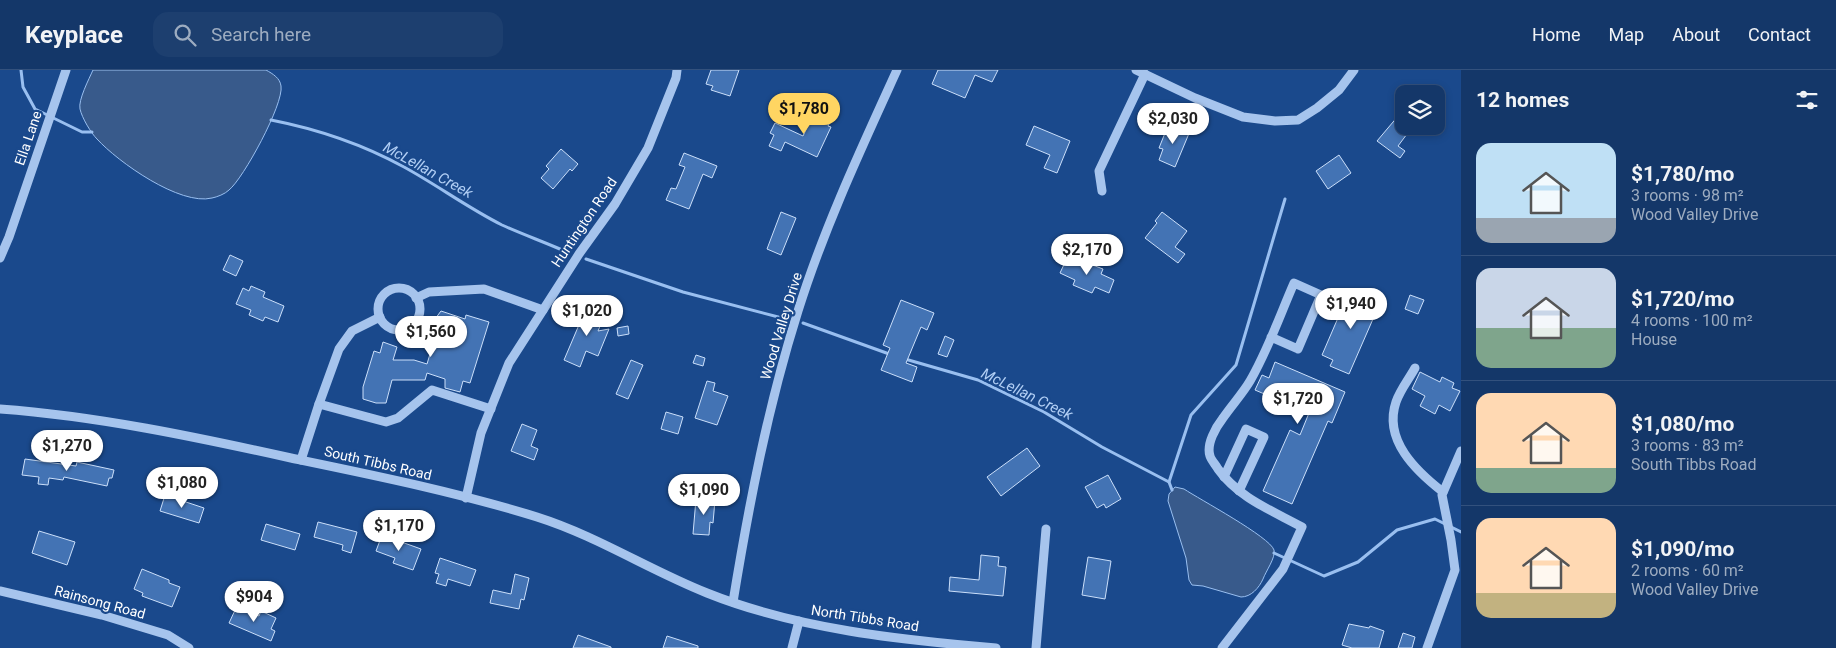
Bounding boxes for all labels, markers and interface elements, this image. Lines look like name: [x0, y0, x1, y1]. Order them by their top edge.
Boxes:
search box: [153, 12, 503, 57]
text: Keyplace: [25, 21, 123, 49]
icon: search: [171, 21, 199, 49]
text: Search here: [211, 23, 311, 46]
text: Home: [1532, 24, 1581, 45]
text: Map: [1609, 24, 1644, 45]
text: About: [1672, 24, 1720, 45]
text: Contact: [1748, 24, 1811, 45]
map controls: [1395, 85, 1445, 135]
button: layers: [1395, 85, 1445, 135]
icon: filters: [1793, 86, 1821, 114]
text: 12 homes: [1476, 88, 1569, 112]
pin: $1,780: [763, 92, 845, 135]
text: $1,780: [779, 99, 829, 118]
pin: $2,030: [1132, 102, 1214, 145]
street label: Ella Lane: [11, 109, 45, 167]
text: $2,030: [1148, 109, 1198, 128]
water label: McLellan Creek: [380, 138, 476, 202]
text: $1,780/mo: [1631, 162, 1734, 186]
icon: home: [1516, 163, 1576, 223]
street label: Huntington Road: [548, 174, 620, 270]
text: 3 rooms · 98 m²: [1631, 186, 1744, 205]
text: Wood Valley Drive: [1631, 205, 1758, 224]
pin: $2,170: [1046, 234, 1128, 276]
text: $2,170: [1062, 240, 1112, 259]
street label: Wood Valley Drive: [757, 270, 805, 382]
text: $1,720/mo: [1631, 287, 1734, 311]
pin: $1,940: [1310, 288, 1392, 330]
icon: home: [1516, 288, 1576, 348]
pin: $1,020: [546, 294, 628, 337]
text: $1,940: [1326, 294, 1376, 313]
text: $1,020: [562, 301, 612, 320]
text: 4 rooms · 100 m²: [1631, 311, 1753, 330]
pin: $1,560: [390, 316, 472, 358]
text: $1,560: [406, 322, 456, 341]
text: House: [1631, 330, 1677, 349]
water label: McLellan Creek: [978, 364, 1076, 424]
pin: $1,720: [1257, 382, 1339, 425]
text: $1,720: [1273, 389, 1323, 408]
text: $1,080/mo: [1631, 412, 1734, 436]
icon: home: [1516, 413, 1576, 473]
pin: $1,270: [26, 430, 108, 472]
text: $1,270: [42, 436, 92, 455]
text: 3 rooms · 83 m²: [1631, 436, 1744, 455]
street label: South Tibbs Road: [323, 443, 433, 483]
text: South Tibbs Road: [1631, 455, 1757, 474]
pin: $1,080: [141, 466, 223, 509]
text: $1,080: [157, 473, 207, 492]
pin: $1,090: [663, 474, 745, 516]
text: $1,090: [679, 480, 729, 499]
pin: $1,170: [358, 510, 440, 552]
text: $1,170: [374, 516, 424, 535]
text: $1,090/mo: [1631, 537, 1734, 561]
icon: home: [1516, 538, 1576, 598]
text: 2 rooms · 60 m²: [1631, 561, 1744, 580]
pin: $904: [224, 580, 284, 623]
text: Wood Valley Drive: [1631, 580, 1758, 599]
street label: Rainsong Road: [53, 582, 147, 622]
text: $904: [236, 587, 272, 606]
street label: North Tibbs Road: [810, 602, 920, 634]

